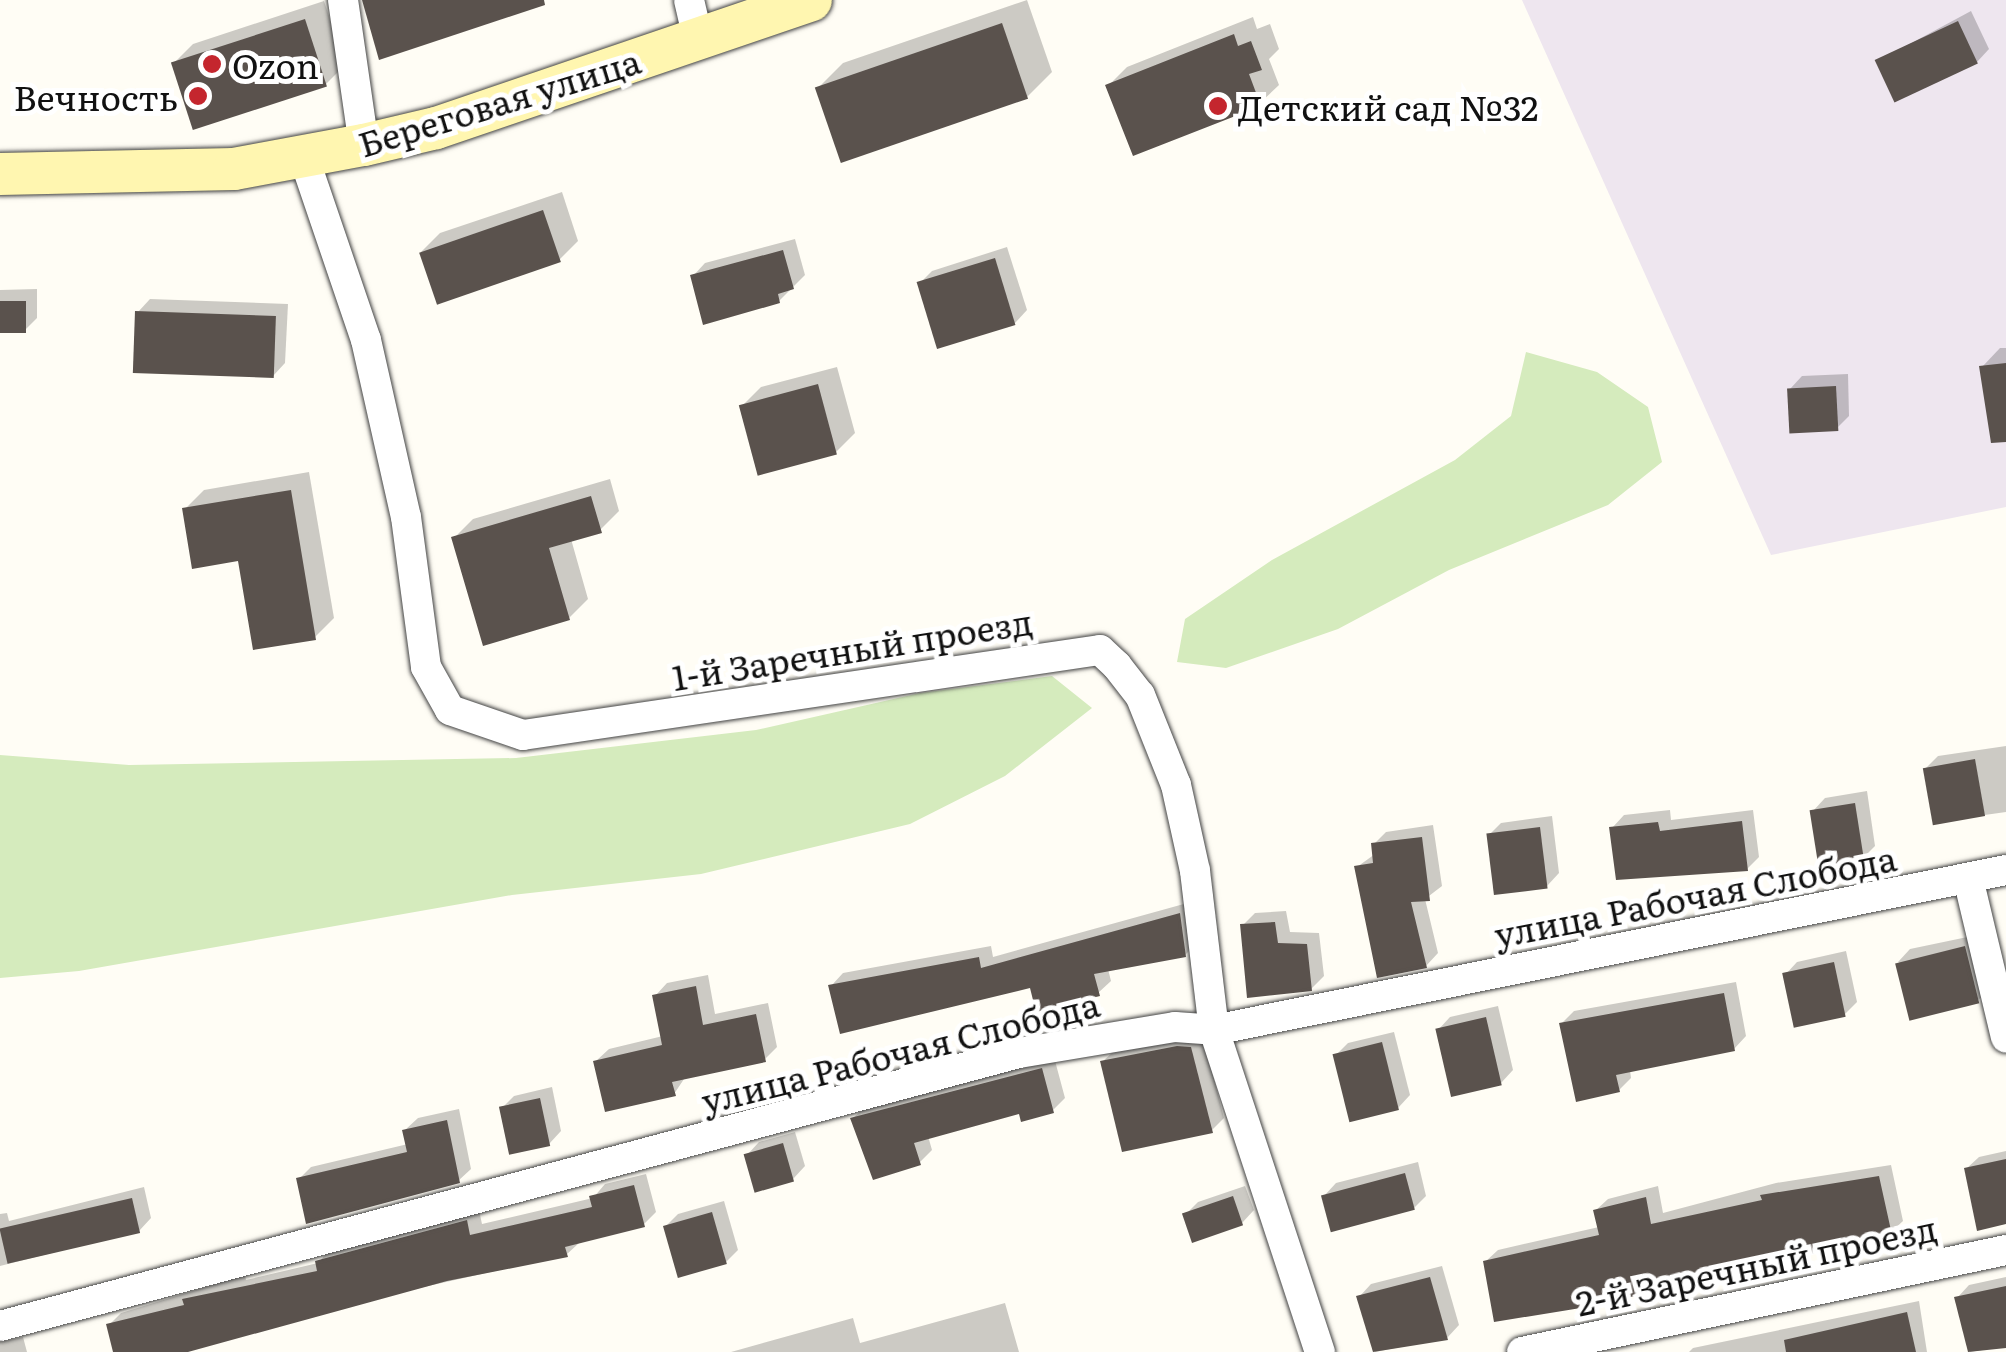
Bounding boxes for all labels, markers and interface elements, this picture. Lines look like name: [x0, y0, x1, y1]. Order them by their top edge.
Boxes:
street label: Береговая улица: [353, 38, 645, 164]
place label: Ozon: [232, 43, 319, 85]
marker: Ozon: [201, 53, 223, 75]
place label: Вечность: [13, 75, 178, 117]
marker: Вечность: [187, 85, 209, 107]
place label: Детский сад №32: [1238, 85, 1538, 127]
marker: Детский сад №32: [1207, 95, 1229, 117]
street label: 1-й Заречный проезд: [669, 599, 1035, 697]
street label: улица Рабочая Слобода: [1490, 835, 1900, 955]
street label: улица Рабочая Слобода: [697, 981, 1103, 1121]
street label: 2-й Заречный проезд: [1572, 1205, 1940, 1323]

